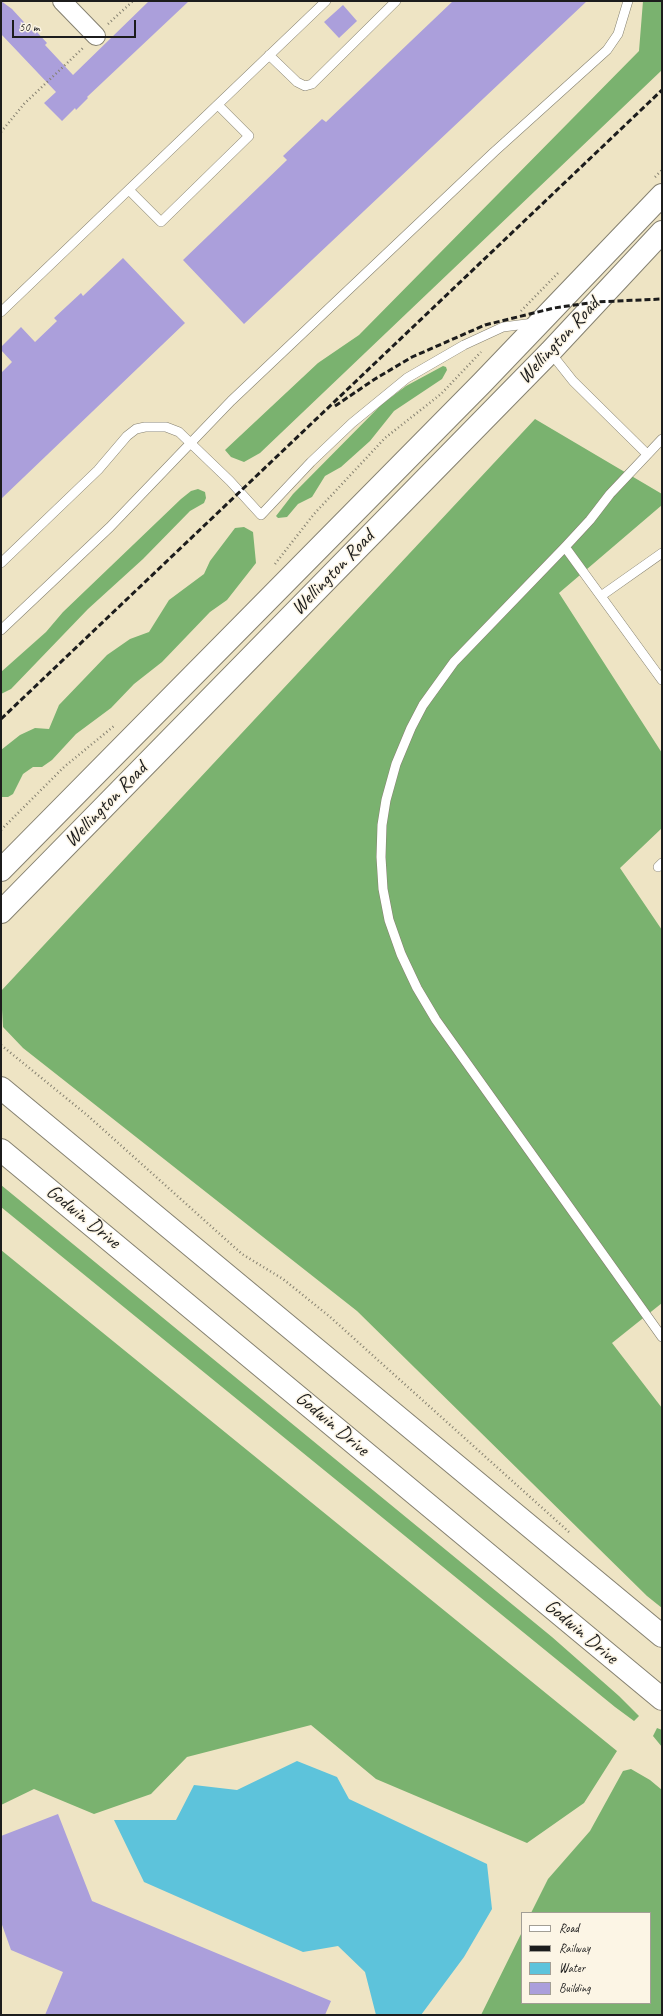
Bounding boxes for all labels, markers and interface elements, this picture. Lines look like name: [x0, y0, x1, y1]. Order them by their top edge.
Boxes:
scale bar: [14, 12, 138, 38]
text: 50 m: [19, 19, 39, 35]
street label: Wellington Road: [513, 293, 605, 389]
street label: Wellington Road: [287, 525, 379, 621]
street label: Wellington Road: [60, 757, 152, 853]
street label: Godwin Drive: [41, 1180, 125, 1254]
street label: Godwin Drive: [290, 1386, 374, 1462]
street label: Godwin Drive: [539, 1594, 623, 1670]
legend: [521, 1912, 651, 2004]
text: Road: [559, 1920, 579, 1936]
text: Railway: [559, 1940, 590, 1956]
text: Water: [559, 1960, 585, 1976]
text: Building: [559, 1980, 591, 1996]

